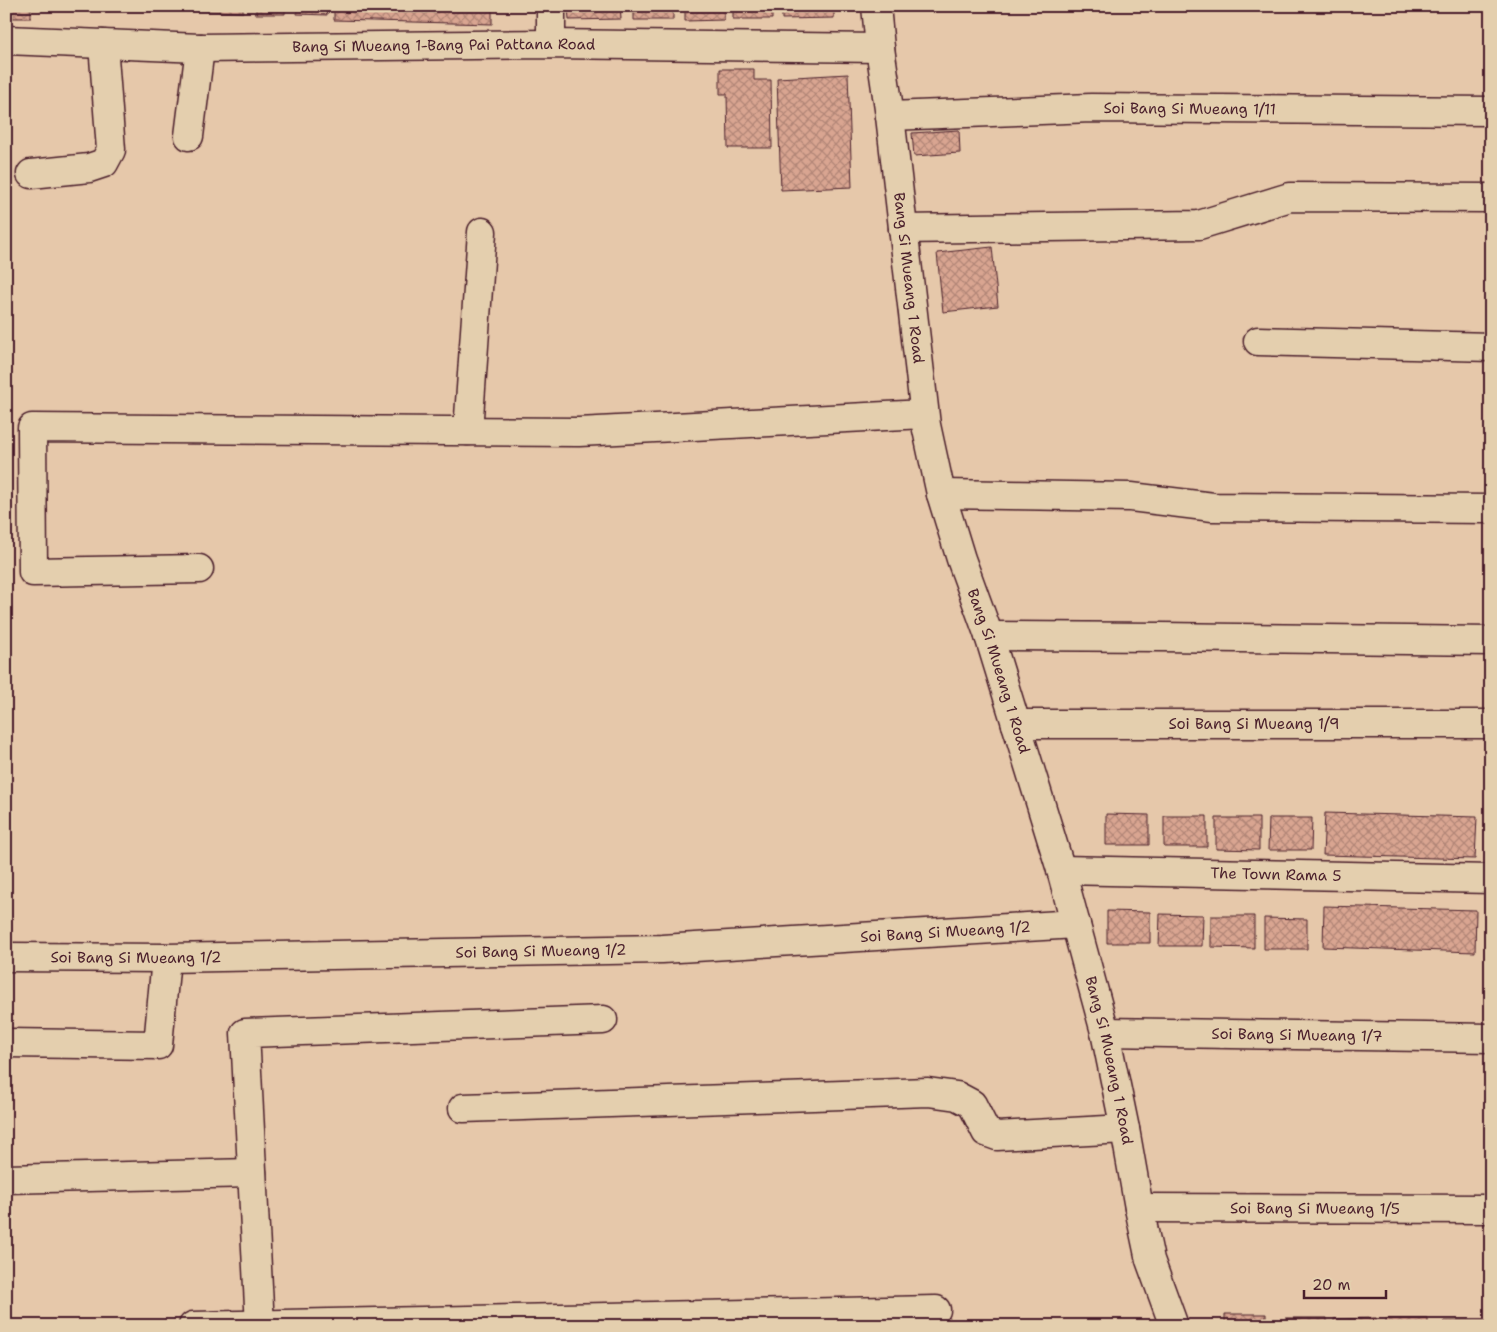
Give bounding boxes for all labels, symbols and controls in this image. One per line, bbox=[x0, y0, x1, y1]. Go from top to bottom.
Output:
street label: Bang Si Mueang 1-Bang Pai Pattana Road bbox=[292, 34, 596, 57]
street label: Soi Bang Si Mueang 1/11 bbox=[1103, 98, 1276, 119]
street label: Bang Si Mueang 1 Road bbox=[889, 191, 929, 365]
street label: Bang Si Mueang 1 Road bbox=[963, 586, 1035, 756]
street label: Soi Bang Si Mueang 1/9 bbox=[1168, 714, 1340, 734]
street label: The Town Rama 5 bbox=[1210, 863, 1342, 886]
street label: Soi Bang Si Mueang 1/2 bbox=[859, 917, 1031, 947]
street label: Soi Bang Si Mueang 1/2 bbox=[455, 940, 627, 963]
street label: Soi Bang Si Mueang 1/2 bbox=[50, 947, 222, 968]
street label: Bang Si Mueang 1 Road bbox=[1080, 974, 1138, 1147]
street label: Soi Bang Si Mueang 1/7 bbox=[1211, 1024, 1383, 1046]
street label: Soi Bang Si Mueang 1/5 bbox=[1230, 1198, 1400, 1219]
scale bar bbox=[1304, 1267, 1387, 1299]
text: 20 m bbox=[1312, 1275, 1351, 1295]

